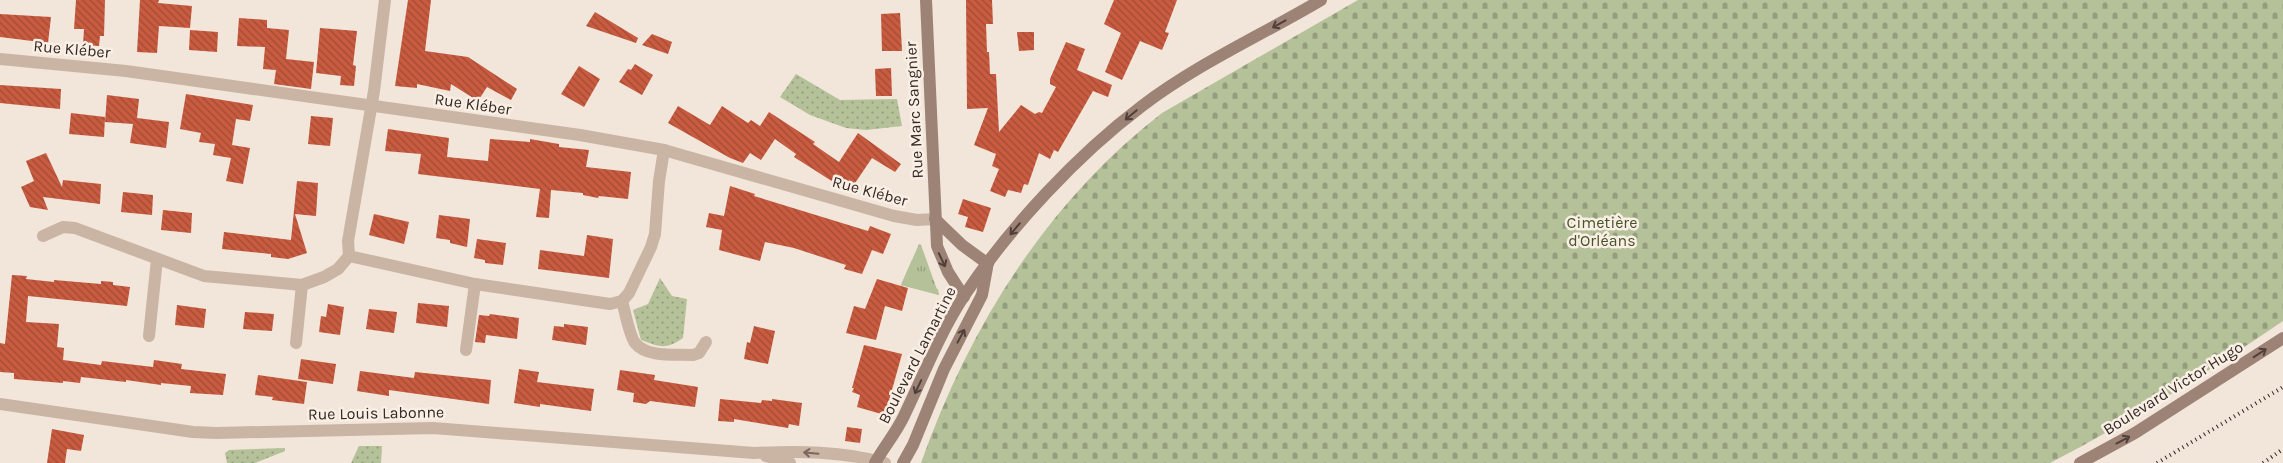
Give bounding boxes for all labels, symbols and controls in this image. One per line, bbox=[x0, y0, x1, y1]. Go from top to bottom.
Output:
one-way arrow bbox=[1273, 20, 1287, 30]
street label: Rue Kléber bbox=[33, 36, 112, 62]
street label: Rue Marc Sangnier bbox=[901, 41, 927, 179]
street label: Rue Kléber bbox=[433, 89, 513, 119]
one-way arrow bbox=[1125, 110, 1138, 121]
street label: Rue Kléber bbox=[830, 172, 910, 210]
park label: Cimetière d'Orléans bbox=[1567, 213, 1637, 250]
one-way arrow bbox=[1010, 222, 1021, 235]
one-way arrow bbox=[938, 252, 948, 267]
street label: Boulevard Lamartine bbox=[874, 283, 960, 427]
one-way arrow bbox=[956, 329, 966, 344]
street label: Boulevard Victor Hugo bbox=[2099, 337, 2247, 439]
one-way arrow bbox=[2252, 348, 2266, 358]
one-way arrow bbox=[912, 379, 922, 394]
street label: Rue Louis Labonne bbox=[308, 402, 444, 424]
one-way arrow bbox=[2115, 435, 2130, 445]
one-way arrow bbox=[803, 448, 819, 457]

